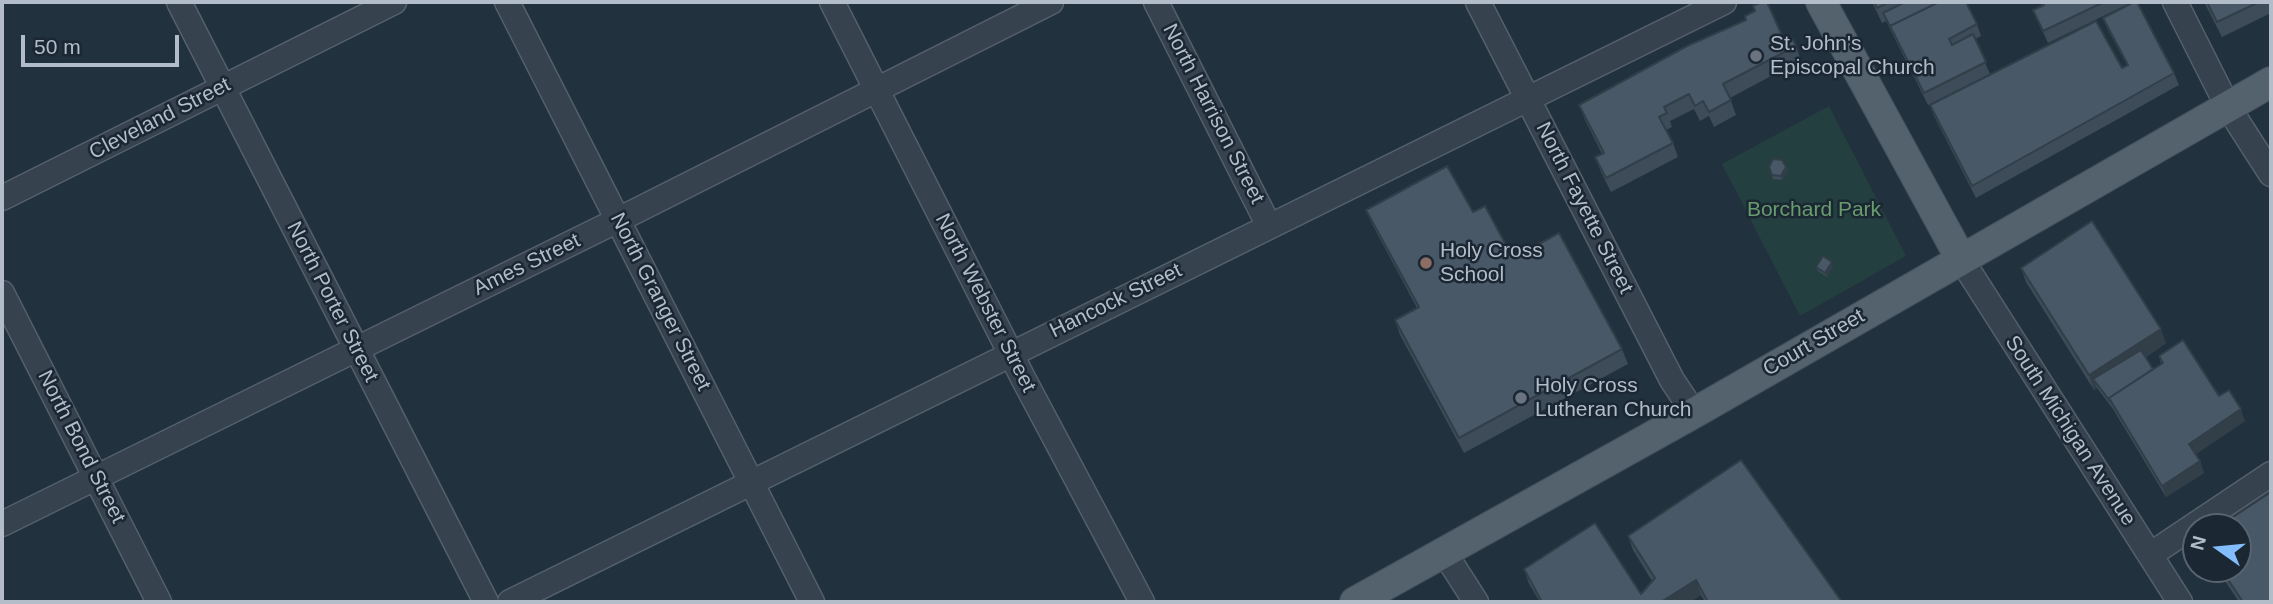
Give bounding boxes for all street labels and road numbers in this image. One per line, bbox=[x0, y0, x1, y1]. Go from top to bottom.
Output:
street label: North Harrison Street bbox=[1157, 20, 1269, 208]
street label: Cleveland Street bbox=[85, 73, 235, 165]
street label: North Fayette Street bbox=[1530, 118, 1638, 298]
street label: North Granger Street bbox=[604, 209, 716, 395]
street label: North Webster Street bbox=[929, 210, 1041, 396]
street label: North Porter Street bbox=[281, 218, 383, 386]
street label: Ames Street bbox=[470, 228, 584, 302]
street label: Hancock Street bbox=[1046, 258, 1186, 344]
street label: Court Street bbox=[1759, 304, 1869, 382]
street label: South Michigan Avenue bbox=[1999, 331, 2141, 531]
street label: North Bond Street bbox=[32, 366, 130, 528]

